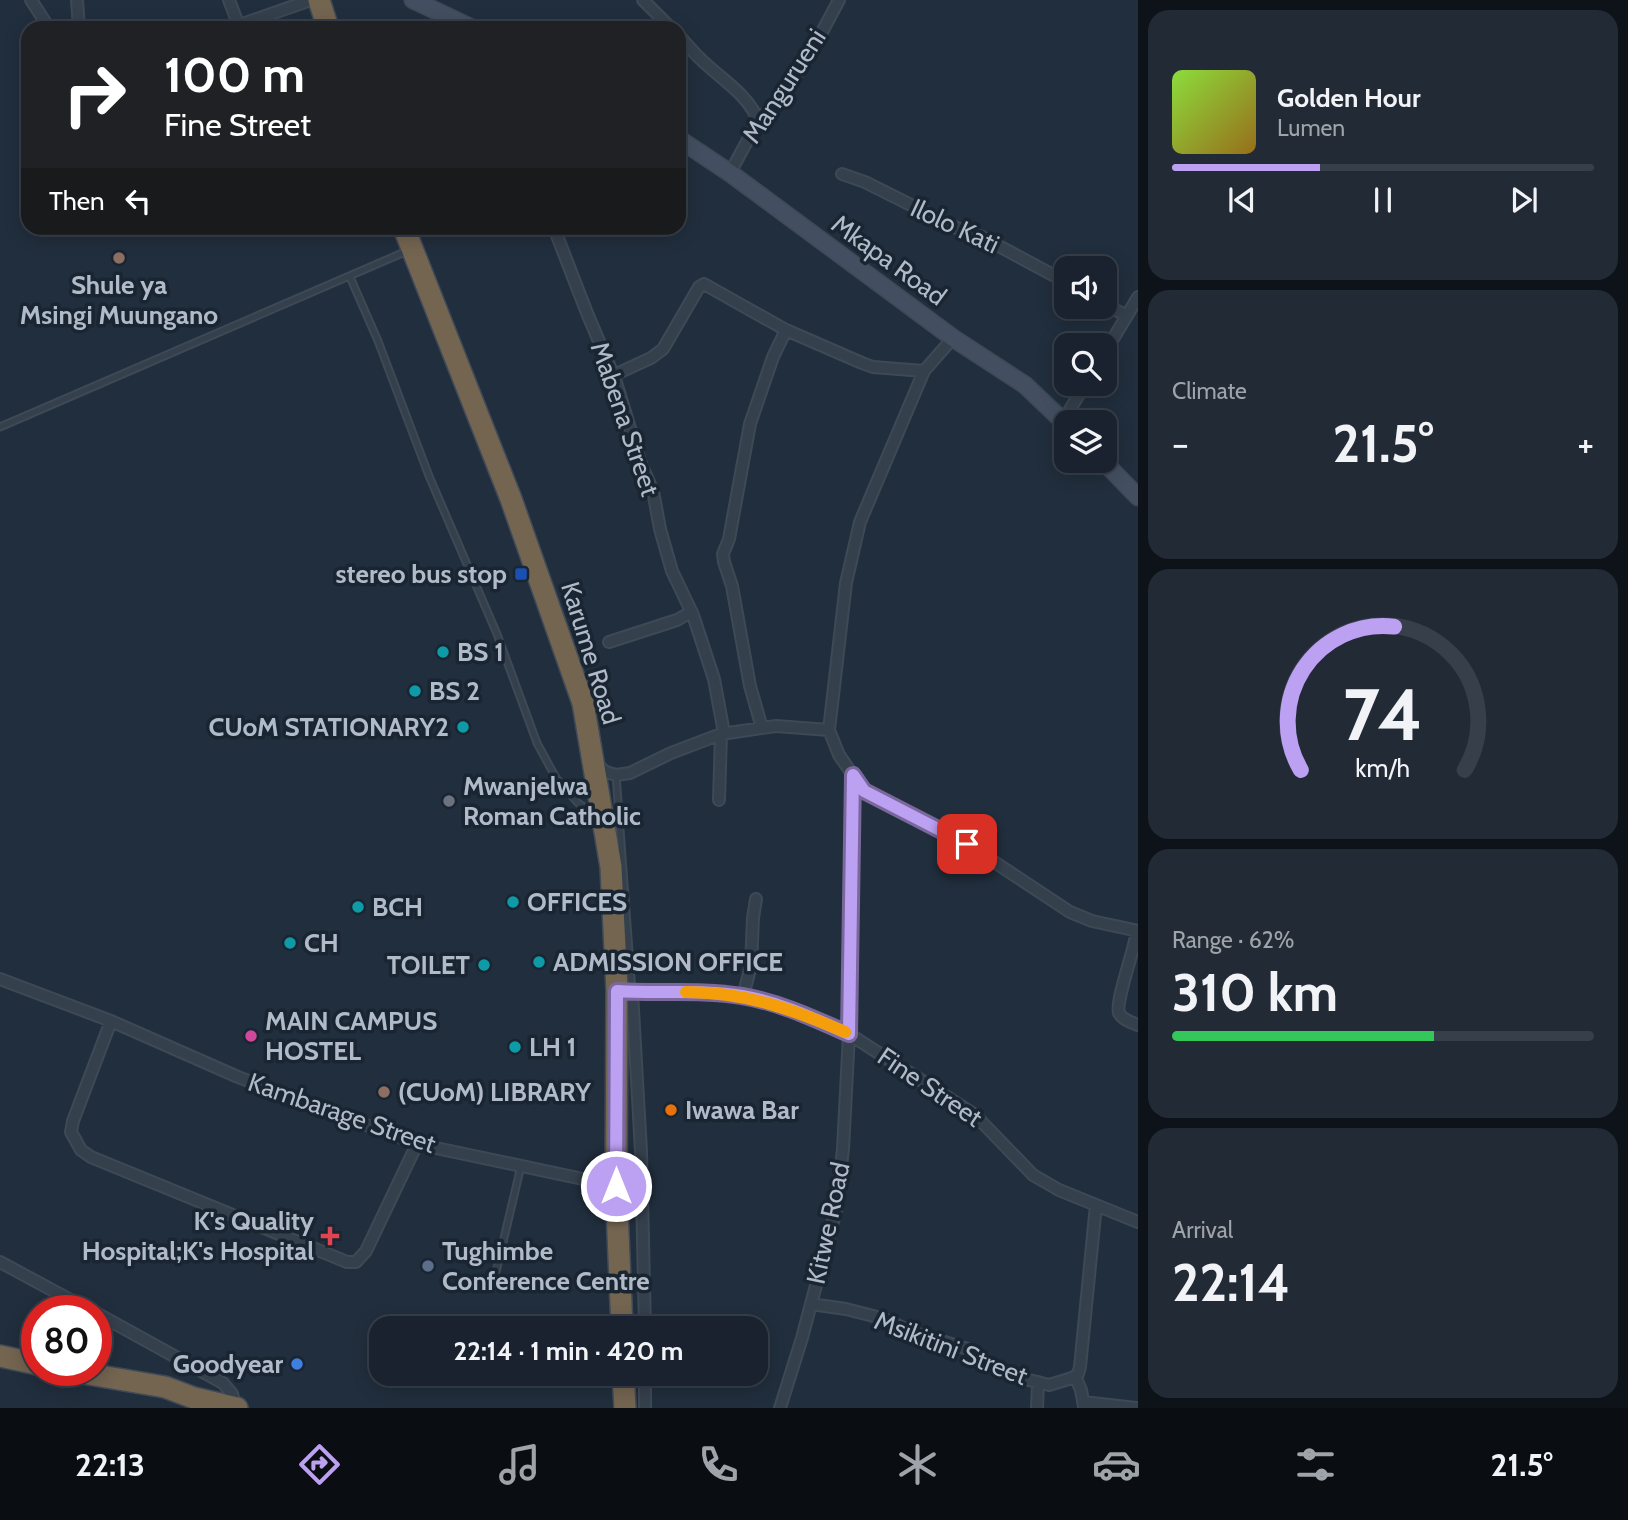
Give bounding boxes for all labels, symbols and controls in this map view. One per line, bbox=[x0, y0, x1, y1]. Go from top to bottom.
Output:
street label: Mangurueni bbox=[735, 23, 833, 149]
text: 100 m bbox=[164, 45, 305, 104]
icon: right bbox=[49, 49, 140, 140]
text: Golden Hour bbox=[1277, 82, 1420, 114]
text: Fine Street bbox=[164, 105, 311, 144]
text: Lumen bbox=[1277, 114, 1345, 142]
icon: previous bbox=[1223, 181, 1261, 219]
icon: pause bbox=[1364, 181, 1402, 219]
icon: next bbox=[1505, 181, 1543, 219]
icon: left bbox=[119, 182, 157, 220]
text: Then bbox=[49, 185, 105, 217]
street label: Ilolo Kati bbox=[906, 192, 1004, 260]
street label: Mkapa Road bbox=[825, 208, 953, 312]
marker: Shule ya Msingi Muungano bbox=[111, 250, 127, 266]
map controls bbox=[1054, 256, 1117, 473]
button: sound bbox=[1054, 256, 1117, 319]
place label: Shule ya Msingi Muungano bbox=[20, 269, 218, 331]
button: search bbox=[1054, 333, 1117, 396]
street label: Mabena Street bbox=[584, 338, 666, 500]
text: Climate bbox=[1172, 377, 1247, 405]
button: layers bbox=[1054, 410, 1117, 473]
text: 21.5° bbox=[1332, 412, 1434, 475]
text: − bbox=[1172, 420, 1189, 467]
text: + bbox=[1577, 420, 1594, 467]
place label: stereo bus stop bbox=[336, 558, 507, 590]
marker: stereo bus stop bbox=[513, 566, 529, 582]
street label: Karume Road bbox=[554, 578, 628, 728]
place label: BS 1 bbox=[457, 636, 504, 668]
marker: BS 1 bbox=[435, 644, 451, 660]
text: 74 bbox=[1343, 670, 1423, 758]
place label: BS 2 bbox=[429, 675, 480, 707]
marker: BS 2 bbox=[407, 683, 423, 699]
place label: CUoM STATIONARY2 bbox=[208, 711, 449, 743]
marker: CUoM STATIONARY2 bbox=[455, 719, 471, 735]
text: km/h bbox=[1356, 753, 1410, 783]
place label: Mwanjelwa Roman Catholic bbox=[463, 770, 641, 832]
marker: Mwanjelwa Roman Catholic bbox=[441, 793, 457, 809]
pin bbox=[937, 814, 997, 874]
icon: arrive bbox=[948, 825, 986, 863]
place label: OFFICES bbox=[527, 886, 627, 918]
place label: BCH bbox=[372, 891, 423, 923]
marker: OFFICES bbox=[505, 894, 521, 910]
marker: BCH bbox=[350, 899, 366, 915]
text: Range · 62% bbox=[1172, 926, 1295, 954]
place label: CH bbox=[304, 927, 339, 959]
marker: CH bbox=[282, 935, 298, 951]
place label: ADMISSION OFFICE bbox=[553, 946, 783, 978]
place label: TOILET bbox=[387, 949, 471, 981]
marker: ADMISSION OFFICE bbox=[531, 954, 547, 970]
marker: TOILET bbox=[476, 957, 492, 973]
text: 310 km bbox=[1172, 961, 1338, 1024]
place label: MAIN CAMPUS HOSTEL bbox=[265, 1005, 437, 1067]
marker: MAIN CAMPUS HOSTEL bbox=[243, 1028, 259, 1044]
place label: LH 1 bbox=[529, 1031, 576, 1063]
marker: LH 1 bbox=[507, 1039, 523, 1055]
street label: Fine Street bbox=[872, 1040, 989, 1134]
street label: Kambarage Street bbox=[244, 1066, 440, 1160]
place label: (CUoM) LIBRARY bbox=[398, 1076, 591, 1108]
marker: (CUoM) LIBRARY bbox=[376, 1084, 392, 1100]
place label: Iwawa Bar bbox=[685, 1094, 799, 1126]
marker: Iwawa Bar bbox=[663, 1102, 679, 1118]
position arrow bbox=[579, 1149, 653, 1223]
street label: Kitwe Road bbox=[799, 1159, 857, 1287]
place label: K's Quality Hospital;K's Hospital bbox=[82, 1205, 314, 1267]
text: Arrival bbox=[1172, 1216, 1233, 1244]
marker: K's Quality Hospital;K's Hospital bbox=[320, 1226, 340, 1246]
place label: Tughimbe Conference Centre bbox=[442, 1235, 650, 1297]
text: 22:14 bbox=[1172, 1251, 1290, 1314]
marker: Tughimbe Conference Centre bbox=[420, 1258, 436, 1274]
speed limit sign: 80 bbox=[21, 1295, 112, 1386]
street label: Msikitini Street bbox=[870, 1304, 1032, 1392]
text: 22:14 · 1 min · 420 m bbox=[454, 1335, 683, 1367]
place label: Goodyear bbox=[173, 1348, 283, 1380]
marker: Goodyear bbox=[289, 1356, 305, 1372]
icon: directions bbox=[295, 1440, 344, 1489]
icon: music bbox=[495, 1440, 544, 1489]
icon: phone bbox=[694, 1440, 743, 1489]
icon: climate bbox=[893, 1440, 942, 1489]
icon: car bbox=[1092, 1440, 1141, 1489]
icon: filters bbox=[1291, 1440, 1340, 1489]
text: 22:13 bbox=[75, 1445, 145, 1484]
text: 21.5° bbox=[1491, 1445, 1553, 1484]

